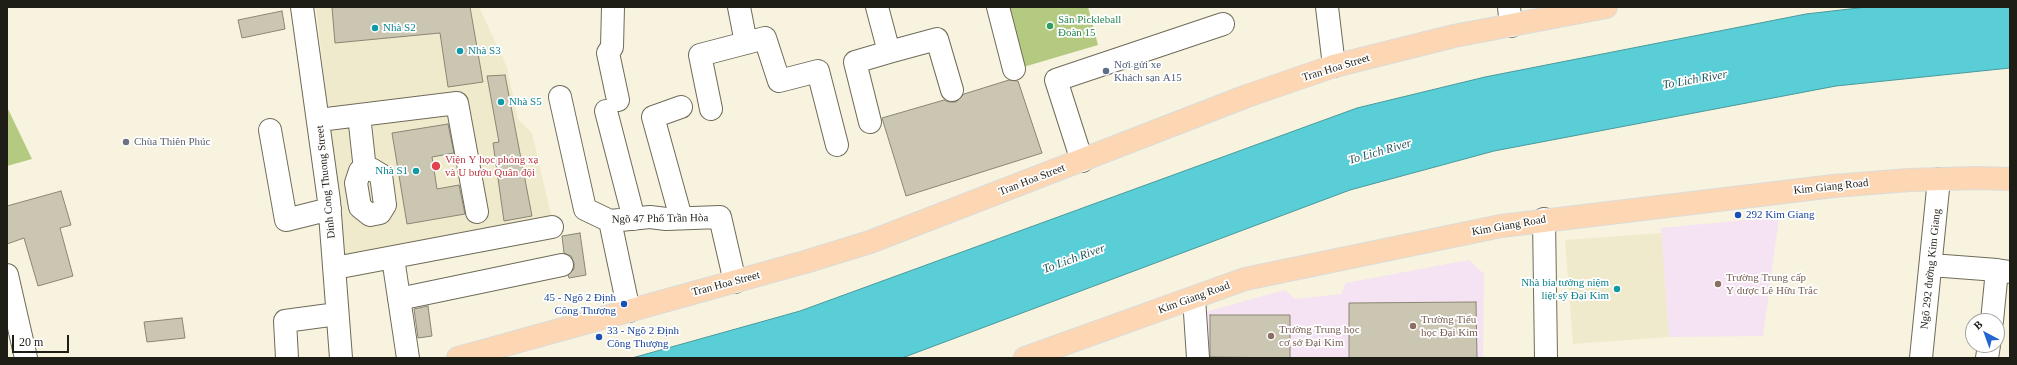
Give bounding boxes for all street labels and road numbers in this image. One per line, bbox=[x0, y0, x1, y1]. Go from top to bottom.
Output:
street label: Tran Hoa Street bbox=[1301, 51, 1371, 85]
street label: Dinh Cong Thuong Street bbox=[313, 125, 339, 239]
street label: Tran Hoa Street bbox=[997, 161, 1067, 199]
street label: Kim Giang Road bbox=[1793, 177, 1869, 197]
street label: Ngõ 292 đường Kim Giang bbox=[1918, 208, 1944, 330]
street label: Ngõ 47 Phố Trần Hòa bbox=[612, 212, 708, 226]
street label: Kim Giang Road bbox=[1471, 213, 1547, 239]
street label: Tran Hoa Street bbox=[691, 269, 761, 299]
street label: Kim Giang Road bbox=[1156, 279, 1232, 317]

